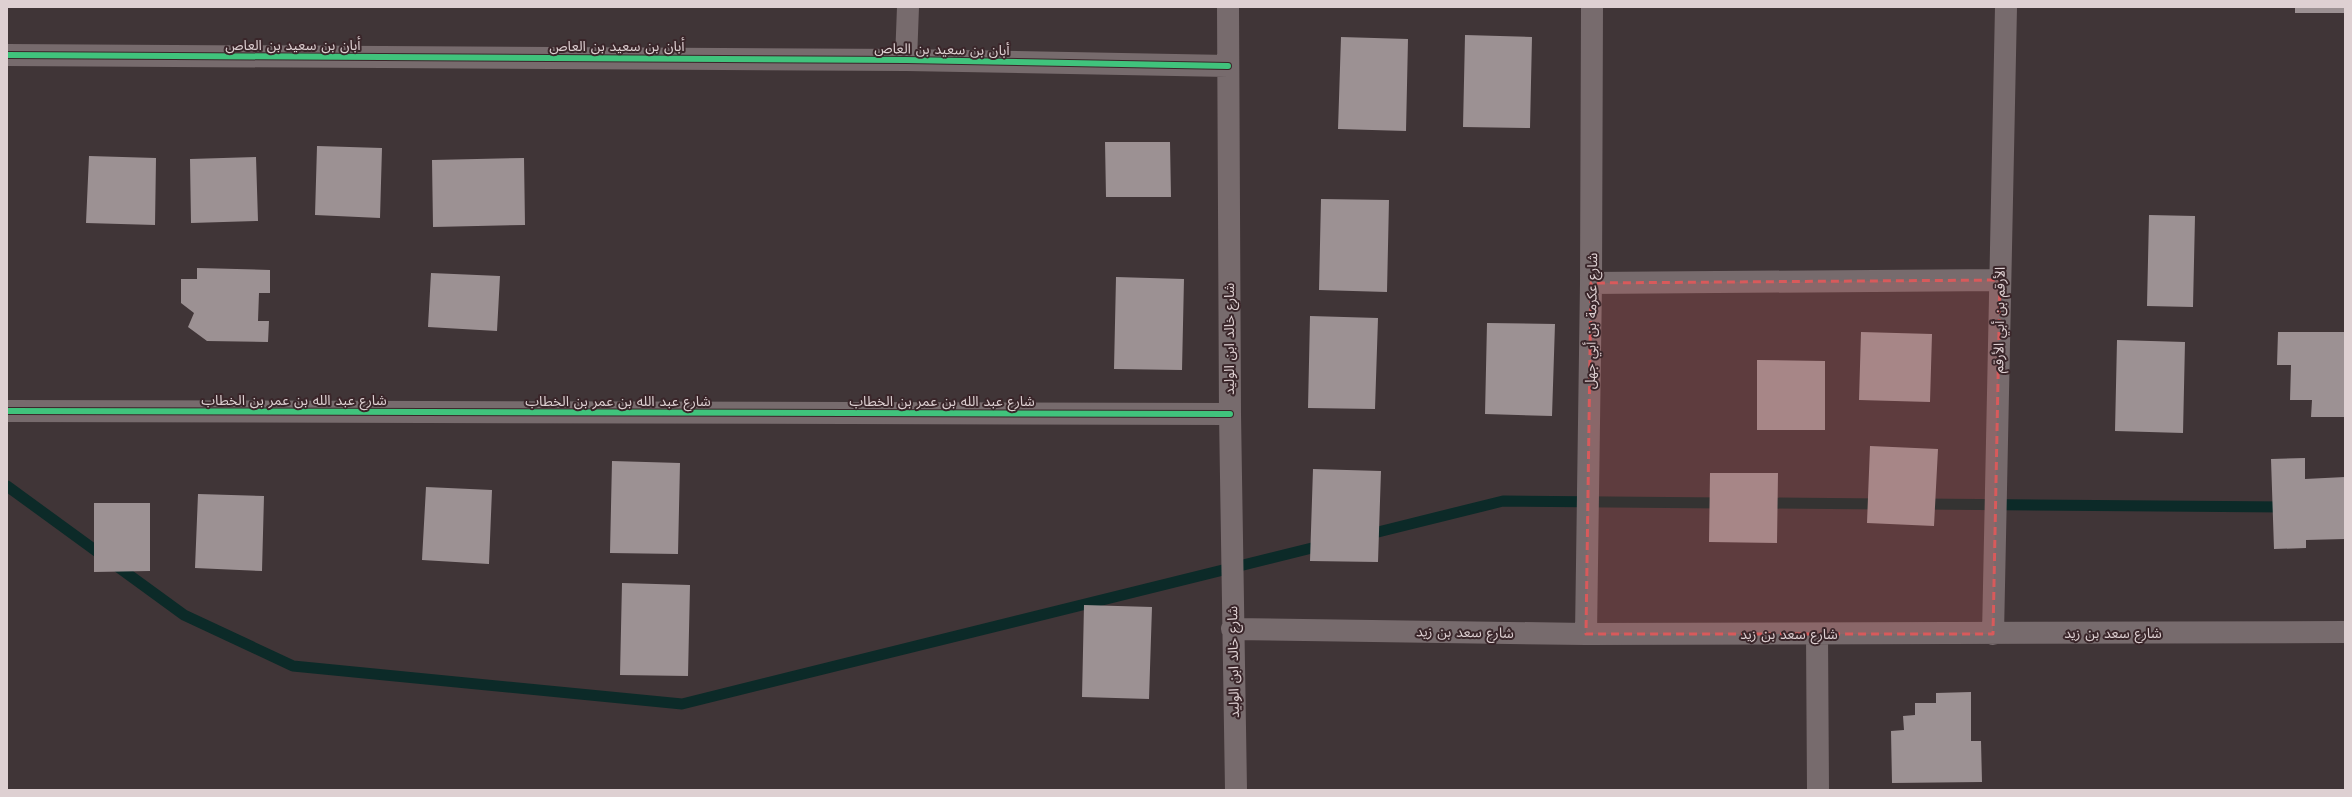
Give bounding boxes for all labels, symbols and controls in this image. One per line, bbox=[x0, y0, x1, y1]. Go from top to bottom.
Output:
street label: أبان بن سعيد بن العاص bbox=[225, 36, 361, 54]
street label: أبان بن سعيد بن العاص bbox=[549, 37, 685, 55]
street label: أبان بن سعيد بن العاص bbox=[874, 39, 1010, 59]
street label: شارع عكرمة بن أبي جهل bbox=[1581, 253, 1603, 389]
street label: الأرقم بن أبي الأرقم bbox=[1989, 267, 2011, 373]
street label: شارع خالد ابن الوليد bbox=[1221, 283, 1240, 395]
street label: شارع عبد الله بن عمر بن الخطاب bbox=[201, 392, 387, 411]
street label: شارع عبد الله بن عمر بن الخطاب bbox=[525, 393, 711, 412]
street label: شارع عبد الله بن عمر بن الخطاب bbox=[849, 393, 1035, 412]
street label: شارع خالد ابن الوليد bbox=[1224, 606, 1245, 718]
street label: شارع سعد بن زيد bbox=[1416, 623, 1514, 644]
street label: شارع سعد بن زيد bbox=[2064, 625, 2162, 644]
street label: شارع سعد بن زيد bbox=[1740, 626, 1838, 645]

